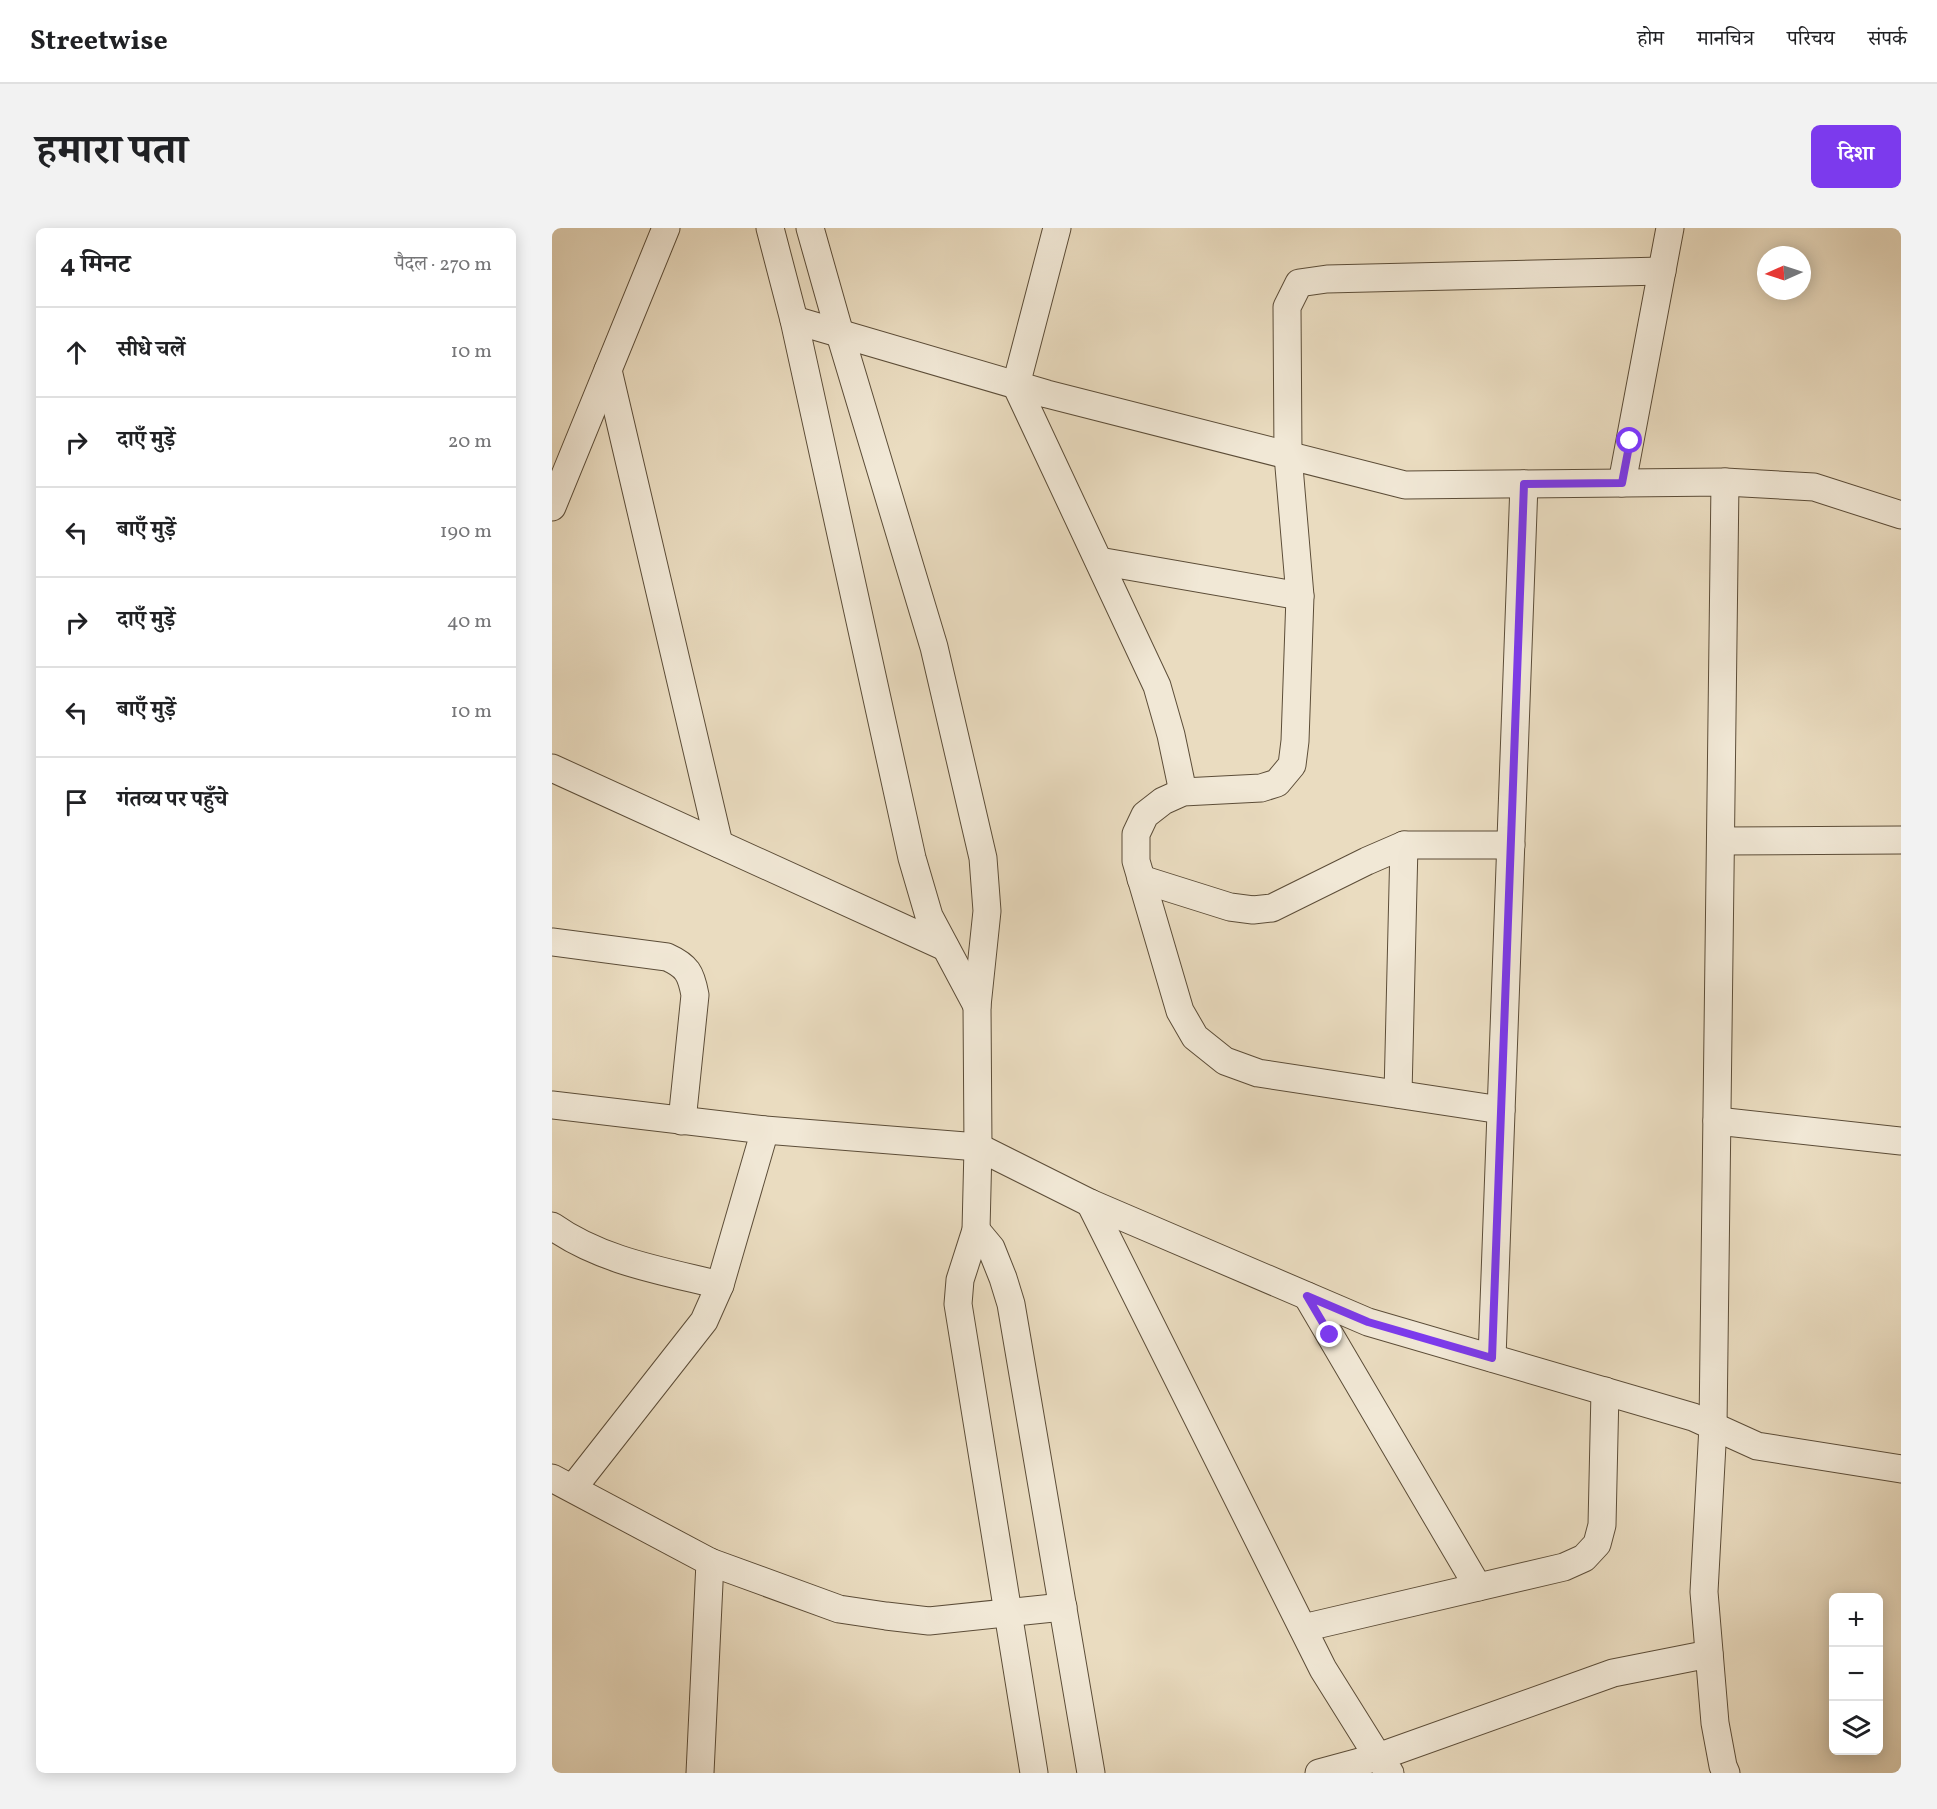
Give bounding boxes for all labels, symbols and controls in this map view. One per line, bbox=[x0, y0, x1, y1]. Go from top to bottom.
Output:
text: Streetwise bbox=[30, 22, 168, 61]
text: होम bbox=[1637, 25, 1664, 54]
text: मानचित्र bbox=[1697, 25, 1754, 54]
text: परिचय bbox=[1787, 25, 1835, 54]
text: संपर्क bbox=[1868, 25, 1907, 54]
text: हमारा पता bbox=[36, 123, 187, 182]
button: दिशा bbox=[1811, 125, 1901, 188]
north arrow bbox=[1757, 246, 1811, 300]
text: 4 मिनट bbox=[60, 247, 130, 283]
text: पैदल · 270 m bbox=[395, 251, 492, 279]
text: सीधे चलें bbox=[117, 335, 185, 366]
icon: ahead bbox=[60, 336, 93, 369]
text: 10 m bbox=[451, 338, 492, 366]
text: दाएँ मुड़ें bbox=[117, 425, 175, 456]
icon: right bbox=[60, 426, 93, 459]
route start bbox=[1616, 427, 1642, 453]
text: 20 m bbox=[448, 428, 492, 456]
text: बाएँ मुड़ें bbox=[117, 515, 176, 546]
icon: left bbox=[60, 516, 93, 549]
text: 190 m bbox=[440, 518, 492, 546]
text: दाएँ मुड़ें bbox=[117, 605, 175, 636]
icon: right bbox=[60, 606, 93, 639]
text: 40 m bbox=[447, 608, 492, 636]
text: बाएँ मुड़ें bbox=[117, 695, 176, 726]
icon: left bbox=[60, 696, 93, 729]
text: 10 m bbox=[451, 698, 492, 726]
text: गंतव्य पर पहुँचे bbox=[117, 785, 228, 816]
icon: arrive bbox=[60, 786, 93, 819]
route end bbox=[1316, 1321, 1342, 1347]
map controls bbox=[1829, 1593, 1883, 1755]
button: + bbox=[1829, 1593, 1883, 1647]
button: − bbox=[1829, 1647, 1883, 1701]
button: layers bbox=[1829, 1701, 1883, 1755]

